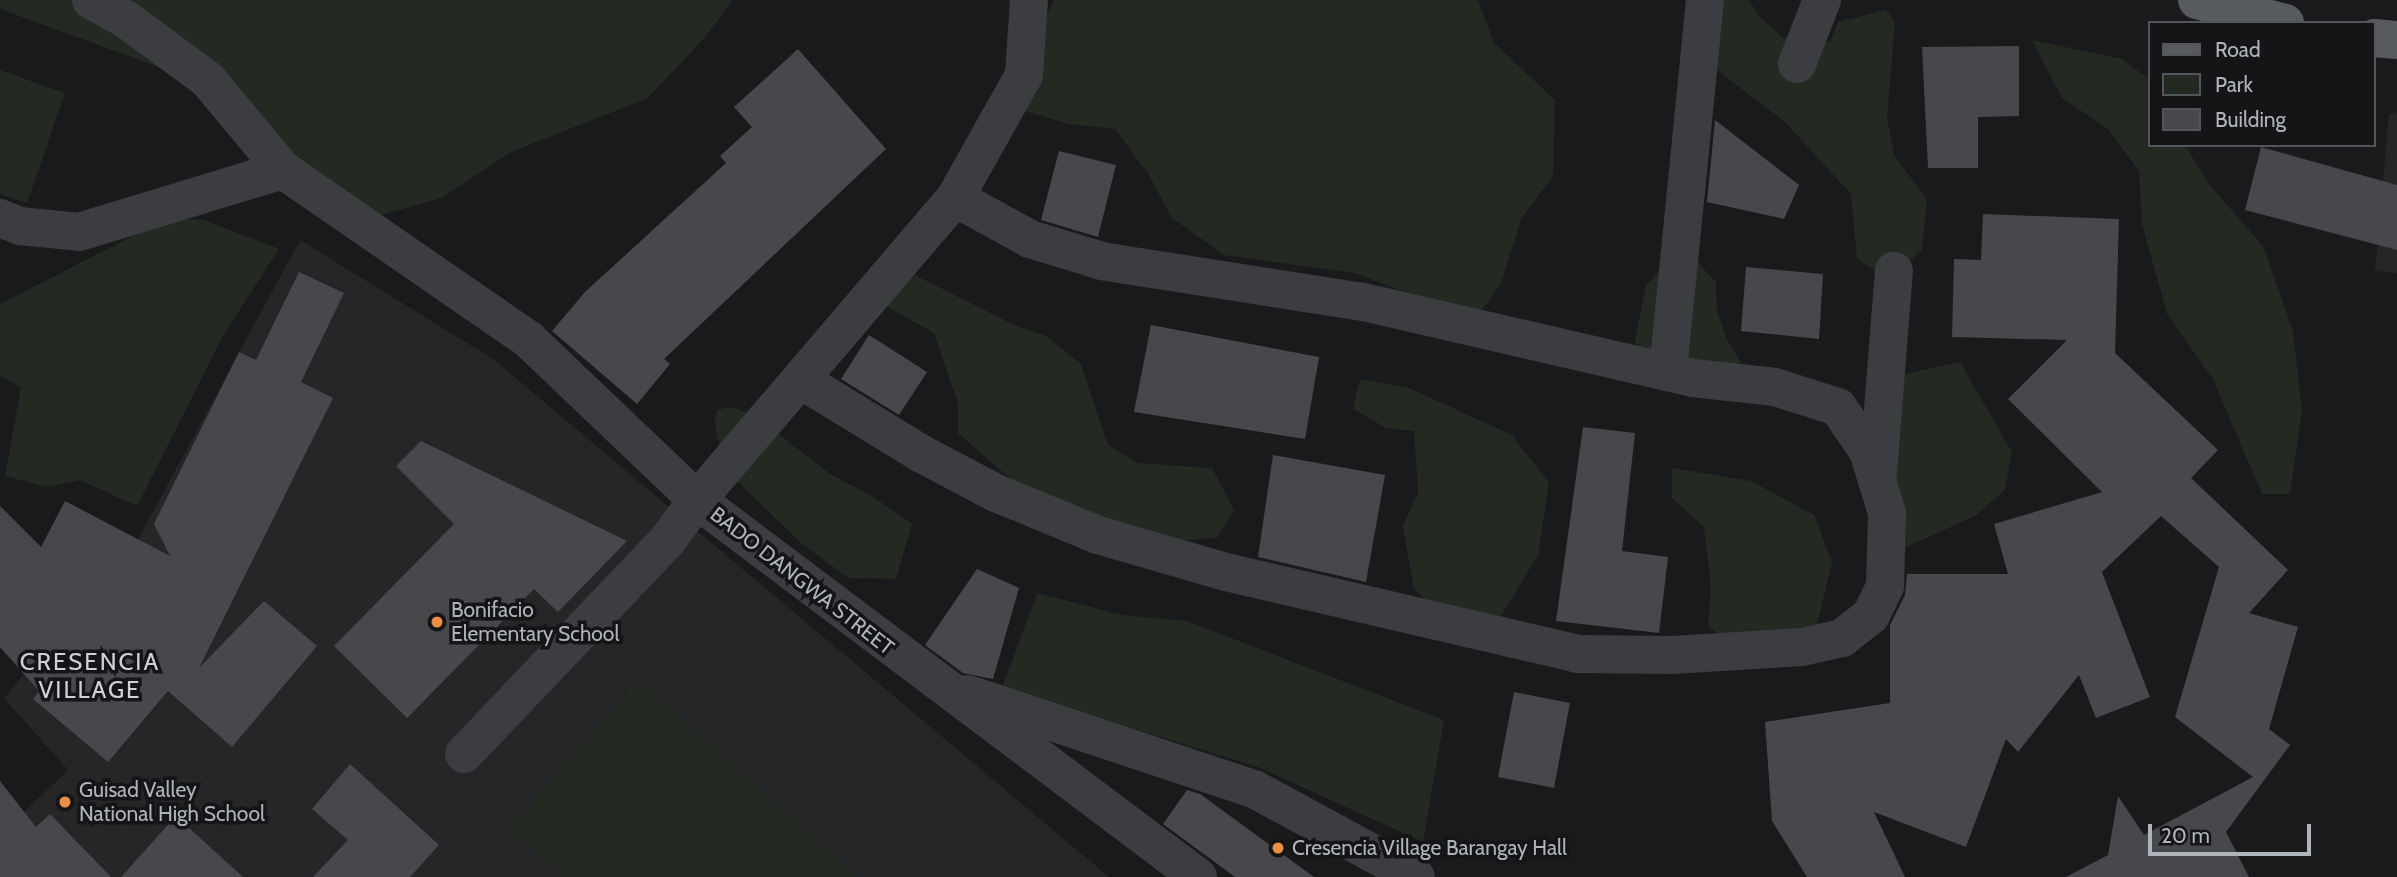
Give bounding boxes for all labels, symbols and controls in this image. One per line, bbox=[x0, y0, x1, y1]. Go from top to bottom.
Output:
legend bbox=[2148, 21, 2376, 147]
text: Road bbox=[2215, 37, 2261, 62]
text: Park bbox=[2215, 72, 2253, 97]
text: Building bbox=[2215, 107, 2286, 132]
street label: BADO DANGWA STREET bbox=[705, 502, 899, 660]
place label: Bonifacio Elementary School bbox=[451, 597, 619, 647]
marker: Bonifacio Elementary School bbox=[429, 614, 445, 630]
district label: CRESENCIA VILLAGE bbox=[21, 648, 159, 704]
place label: Guisad Valley National High School bbox=[79, 777, 265, 827]
marker: Guisad Valley National High School bbox=[57, 794, 73, 810]
scale bar bbox=[2152, 810, 2315, 854]
text: 20 m bbox=[2161, 823, 2210, 848]
place label: Cresencia Village Barangay Hall bbox=[1292, 835, 1567, 861]
marker: Cresencia Village Barangay Hall bbox=[1270, 840, 1286, 856]

